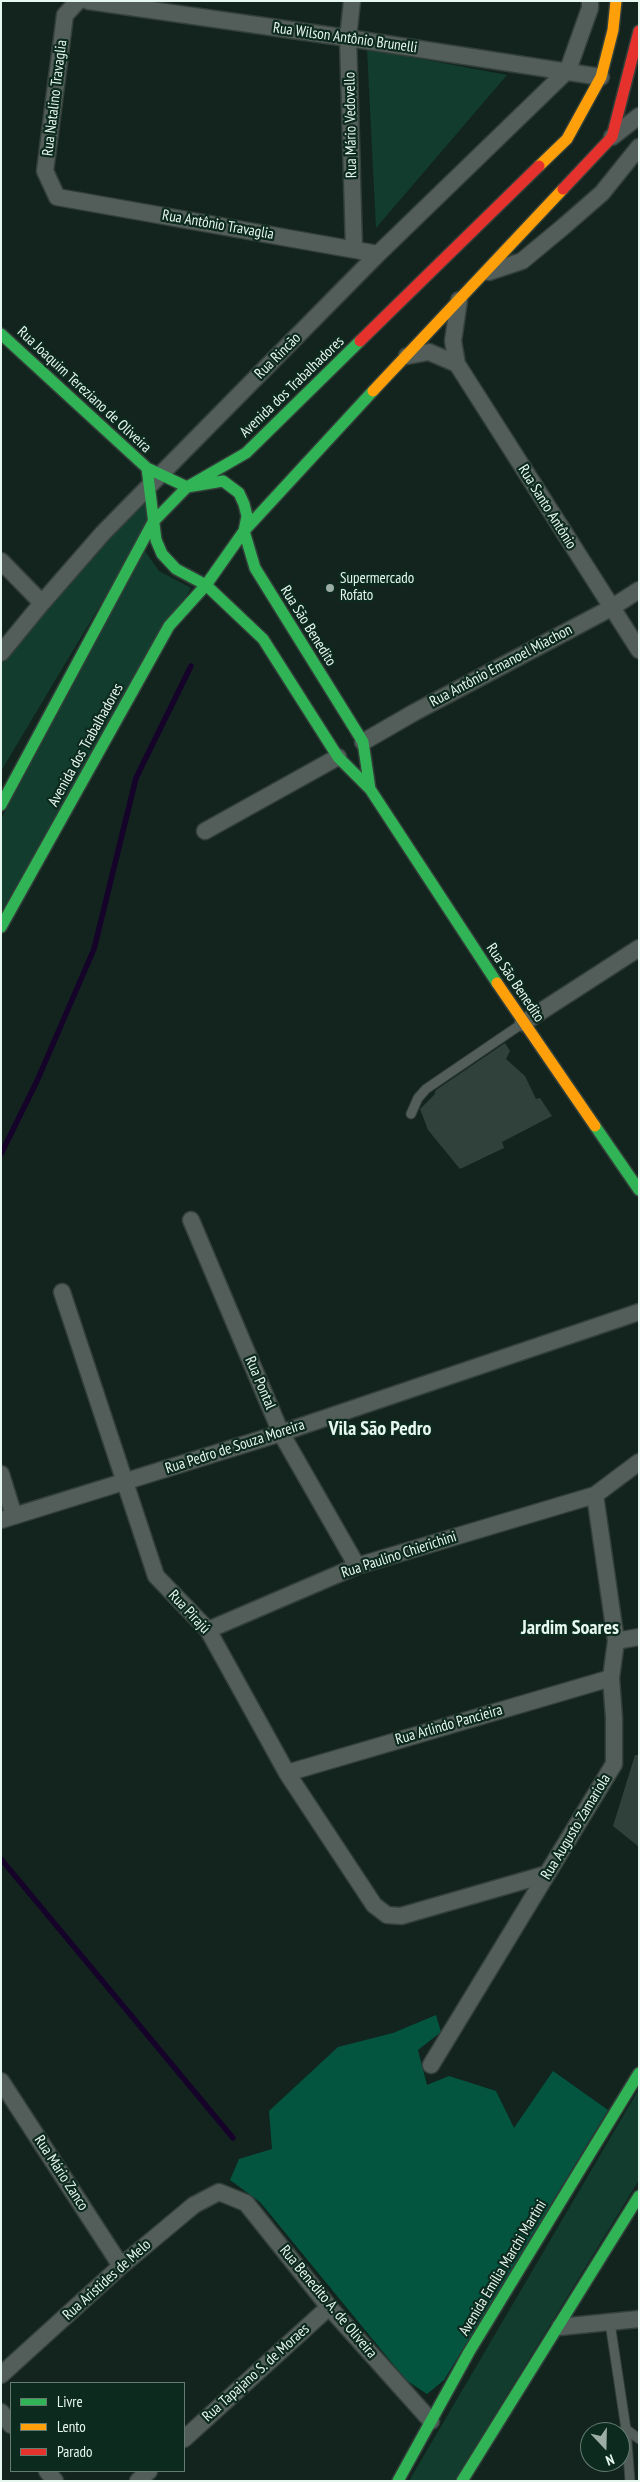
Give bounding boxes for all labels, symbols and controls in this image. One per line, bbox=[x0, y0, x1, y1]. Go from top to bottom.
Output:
street label: Rua Wilson Antônio Brunelli bbox=[272, 19, 418, 57]
street label: Rua Natalino Travaglia bbox=[39, 39, 71, 157]
street label: Rua Mário Vedovello bbox=[341, 72, 361, 178]
street label: Rua Antônio Travaglia bbox=[161, 206, 275, 244]
street label: Rua Joaquim Tereziano de Oliveira bbox=[13, 323, 155, 457]
street label: Rua Rincão bbox=[251, 329, 305, 383]
street label: Avenida dos Trabalhadores bbox=[236, 333, 348, 441]
street label: Rua Santo Antônio bbox=[514, 462, 580, 552]
place label: Supermercado Rofato bbox=[340, 570, 414, 605]
marker: Supermercado Rofato bbox=[324, 582, 336, 594]
street label: Rua São Benedito bbox=[276, 583, 340, 669]
street label: Rua Antônio Emanoel Miachon bbox=[427, 621, 575, 711]
street label: Avenida dos Trabalhadores bbox=[45, 680, 127, 810]
street label: Rua São Benedito bbox=[482, 940, 548, 1026]
street label: Rua Pontal bbox=[241, 1354, 279, 1412]
street label: Rua Pedro de Souza Moreira bbox=[163, 1416, 307, 1478]
district label: Vila São Pedro bbox=[329, 1417, 431, 1441]
street label: Rua Paulino Chierichini bbox=[339, 1528, 459, 1582]
street label: Rua Pirajú bbox=[164, 1587, 214, 1637]
district label: Jardim Soares bbox=[521, 1616, 619, 1640]
street label: Rua Arlindo Pancieira bbox=[393, 1701, 505, 1749]
street label: Rua Augusto Zamariola bbox=[537, 1771, 615, 1883]
street label: Rua Mário Zanco bbox=[30, 2132, 92, 2214]
street label: Avenida Emília Marchi Martini bbox=[455, 2197, 551, 2339]
street label: Rua Aristides de Melo bbox=[59, 2236, 155, 2324]
street label: Rua Benedito A. de Oliveira bbox=[276, 2242, 380, 2362]
street label: Rua Tapajano S. de Moraes bbox=[199, 2320, 313, 2426]
legend bbox=[10, 2382, 185, 2472]
text: Livre bbox=[57, 2392, 83, 2411]
text: Lento bbox=[57, 2417, 86, 2436]
north arrow bbox=[580, 2422, 630, 2472]
text: Parado bbox=[57, 2442, 92, 2461]
text: N bbox=[603, 2450, 617, 2470]

